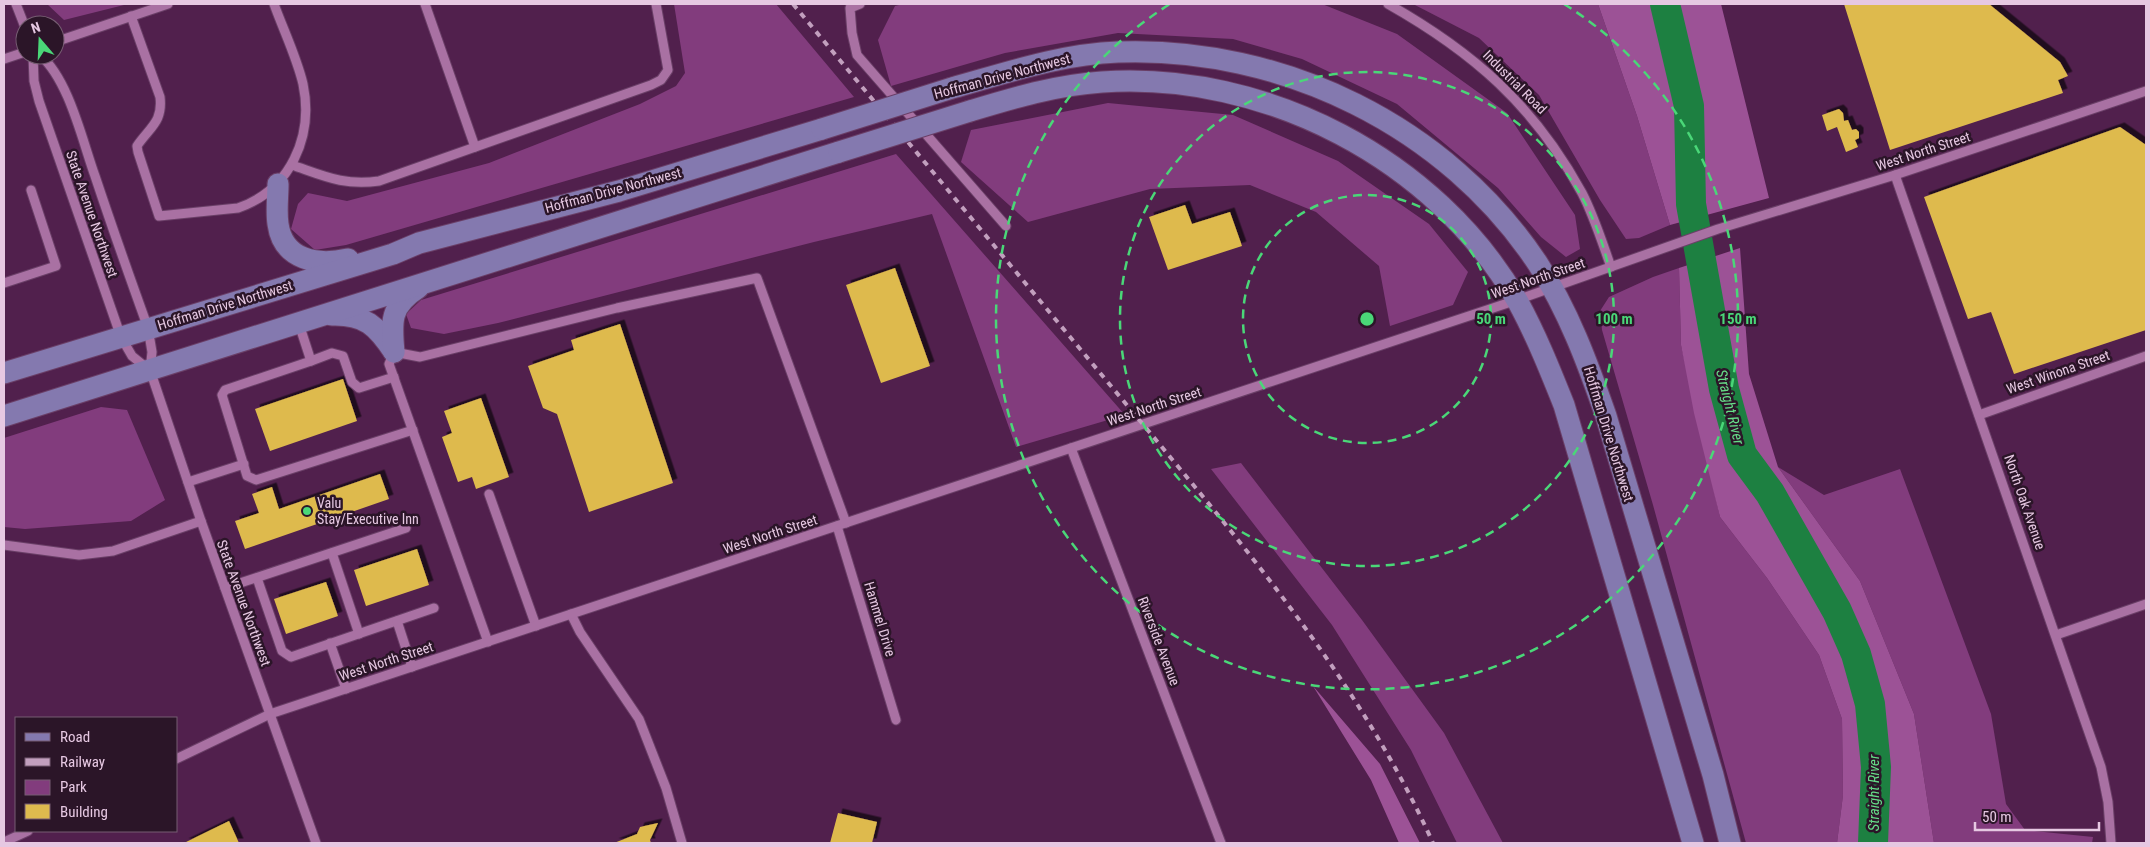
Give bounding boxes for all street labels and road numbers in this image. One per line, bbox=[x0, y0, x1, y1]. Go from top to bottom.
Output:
street label: Industrial Road bbox=[1480, 47, 1550, 117]
street label: Hoffman Drive Northwest bbox=[932, 50, 1072, 102]
street label: West North Street bbox=[1874, 128, 1972, 174]
street label: State Avenue Northwest bbox=[63, 149, 121, 279]
street label: Hoffman Drive Northwest bbox=[543, 164, 683, 216]
street label: West North Street bbox=[1489, 254, 1587, 302]
street label: Hoffman Drive Northwest bbox=[156, 277, 294, 333]
street label: West Winona Street bbox=[2004, 347, 2112, 397]
street label: Hoffman Drive Northwest bbox=[1581, 365, 1637, 503]
street label: West North Street bbox=[1105, 383, 1203, 429]
street label: North Oak Avenue bbox=[2001, 452, 2049, 552]
street label: West North Street bbox=[721, 511, 819, 557]
street label: State Avenue Northwest bbox=[214, 538, 274, 668]
street label: Hammel Drive bbox=[861, 580, 899, 659]
street label: Riverside Avenue bbox=[1135, 594, 1183, 688]
street label: West North Street bbox=[337, 638, 435, 684]

